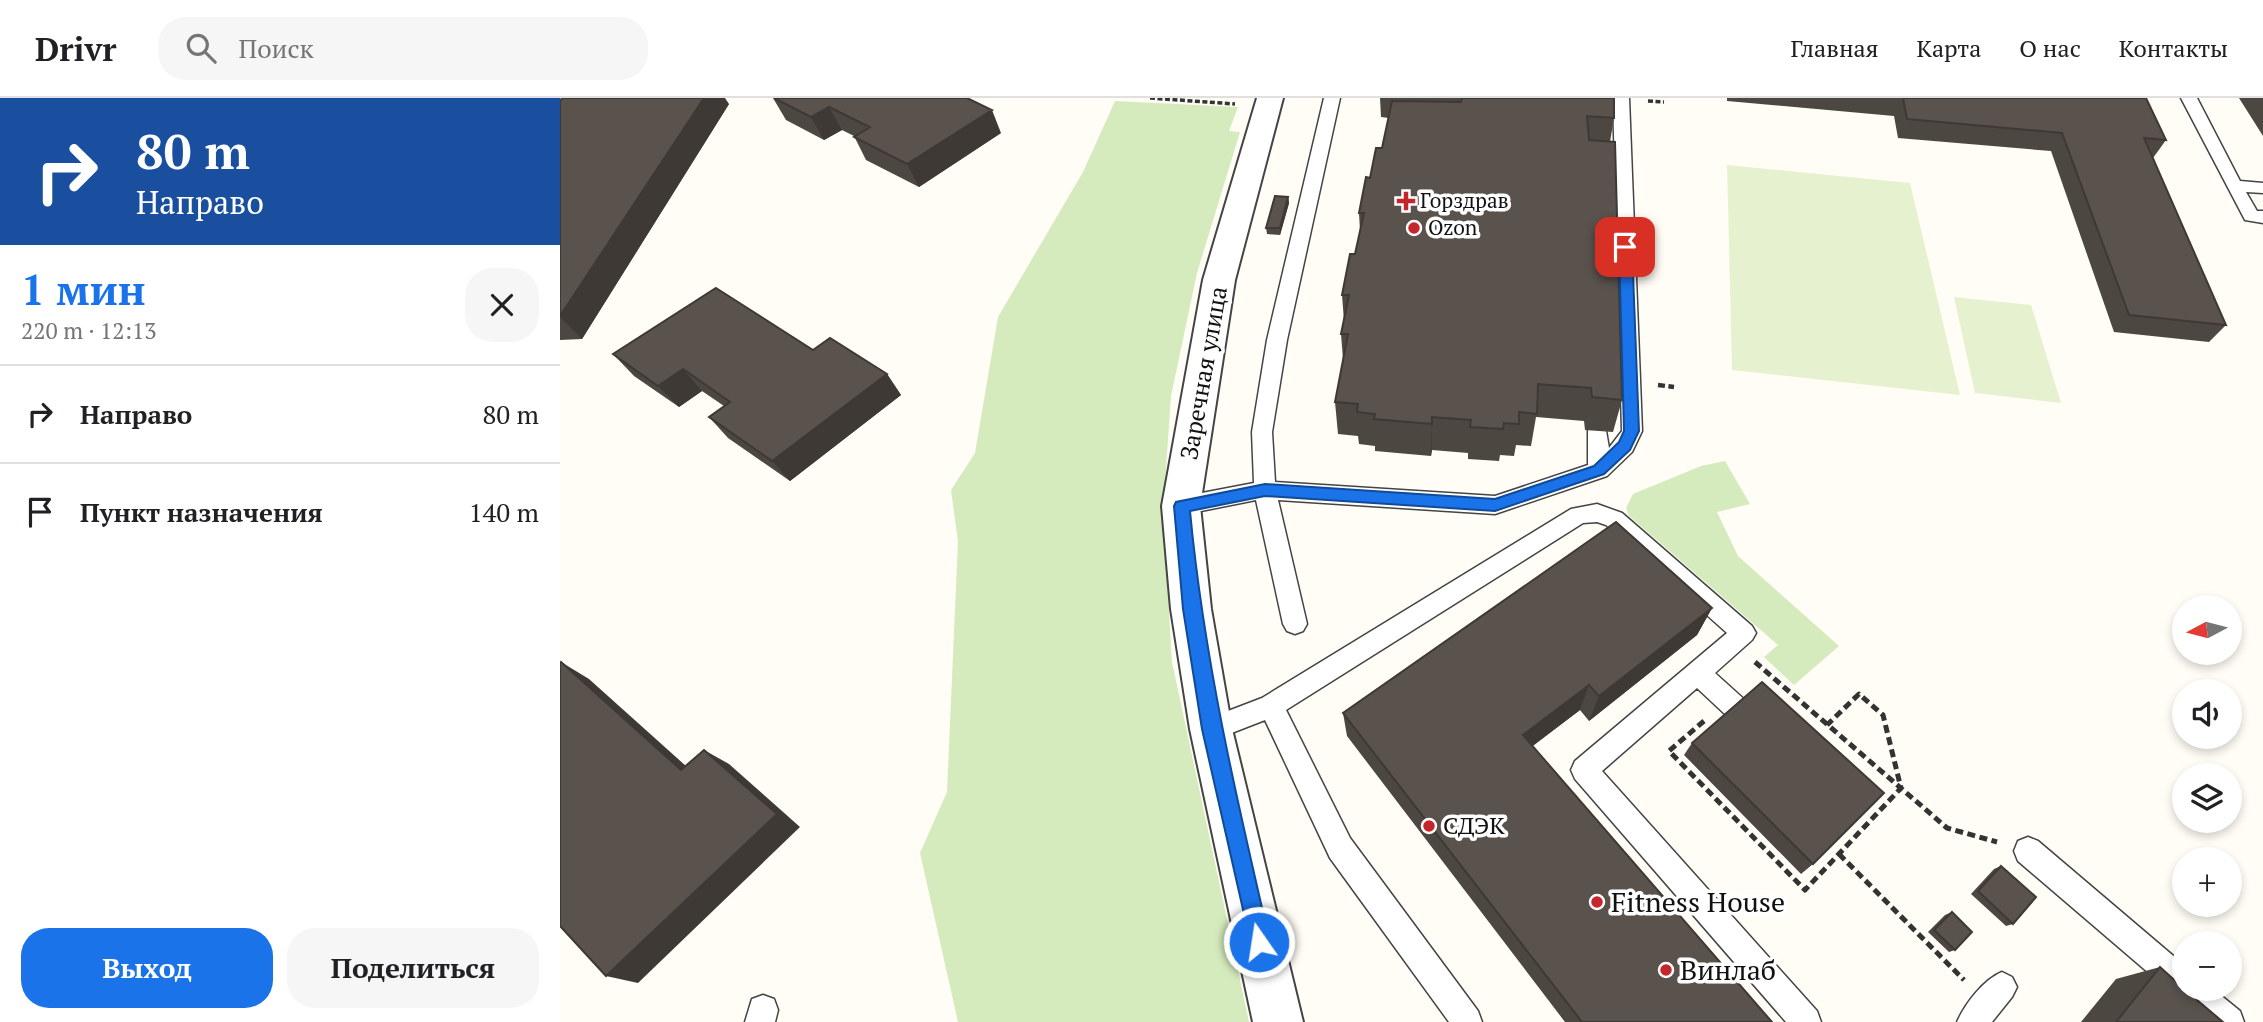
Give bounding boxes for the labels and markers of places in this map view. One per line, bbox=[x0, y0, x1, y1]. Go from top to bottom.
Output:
place label: Горздрав bbox=[1420, 186, 1509, 214]
marker: Горздрав bbox=[1398, 193, 1414, 209]
place label: Ozon bbox=[1428, 213, 1478, 241]
pin bbox=[1595, 217, 1655, 277]
marker: Ozon bbox=[1406, 220, 1422, 236]
place label: СДЭК bbox=[1443, 809, 1505, 841]
marker: СДЭК bbox=[1421, 818, 1437, 834]
place label: Fitness House bbox=[1611, 883, 1785, 920]
marker: Fitness House bbox=[1589, 894, 1605, 910]
place label: Винлаб bbox=[1680, 951, 1776, 988]
marker: Винлаб bbox=[1658, 962, 1674, 978]

